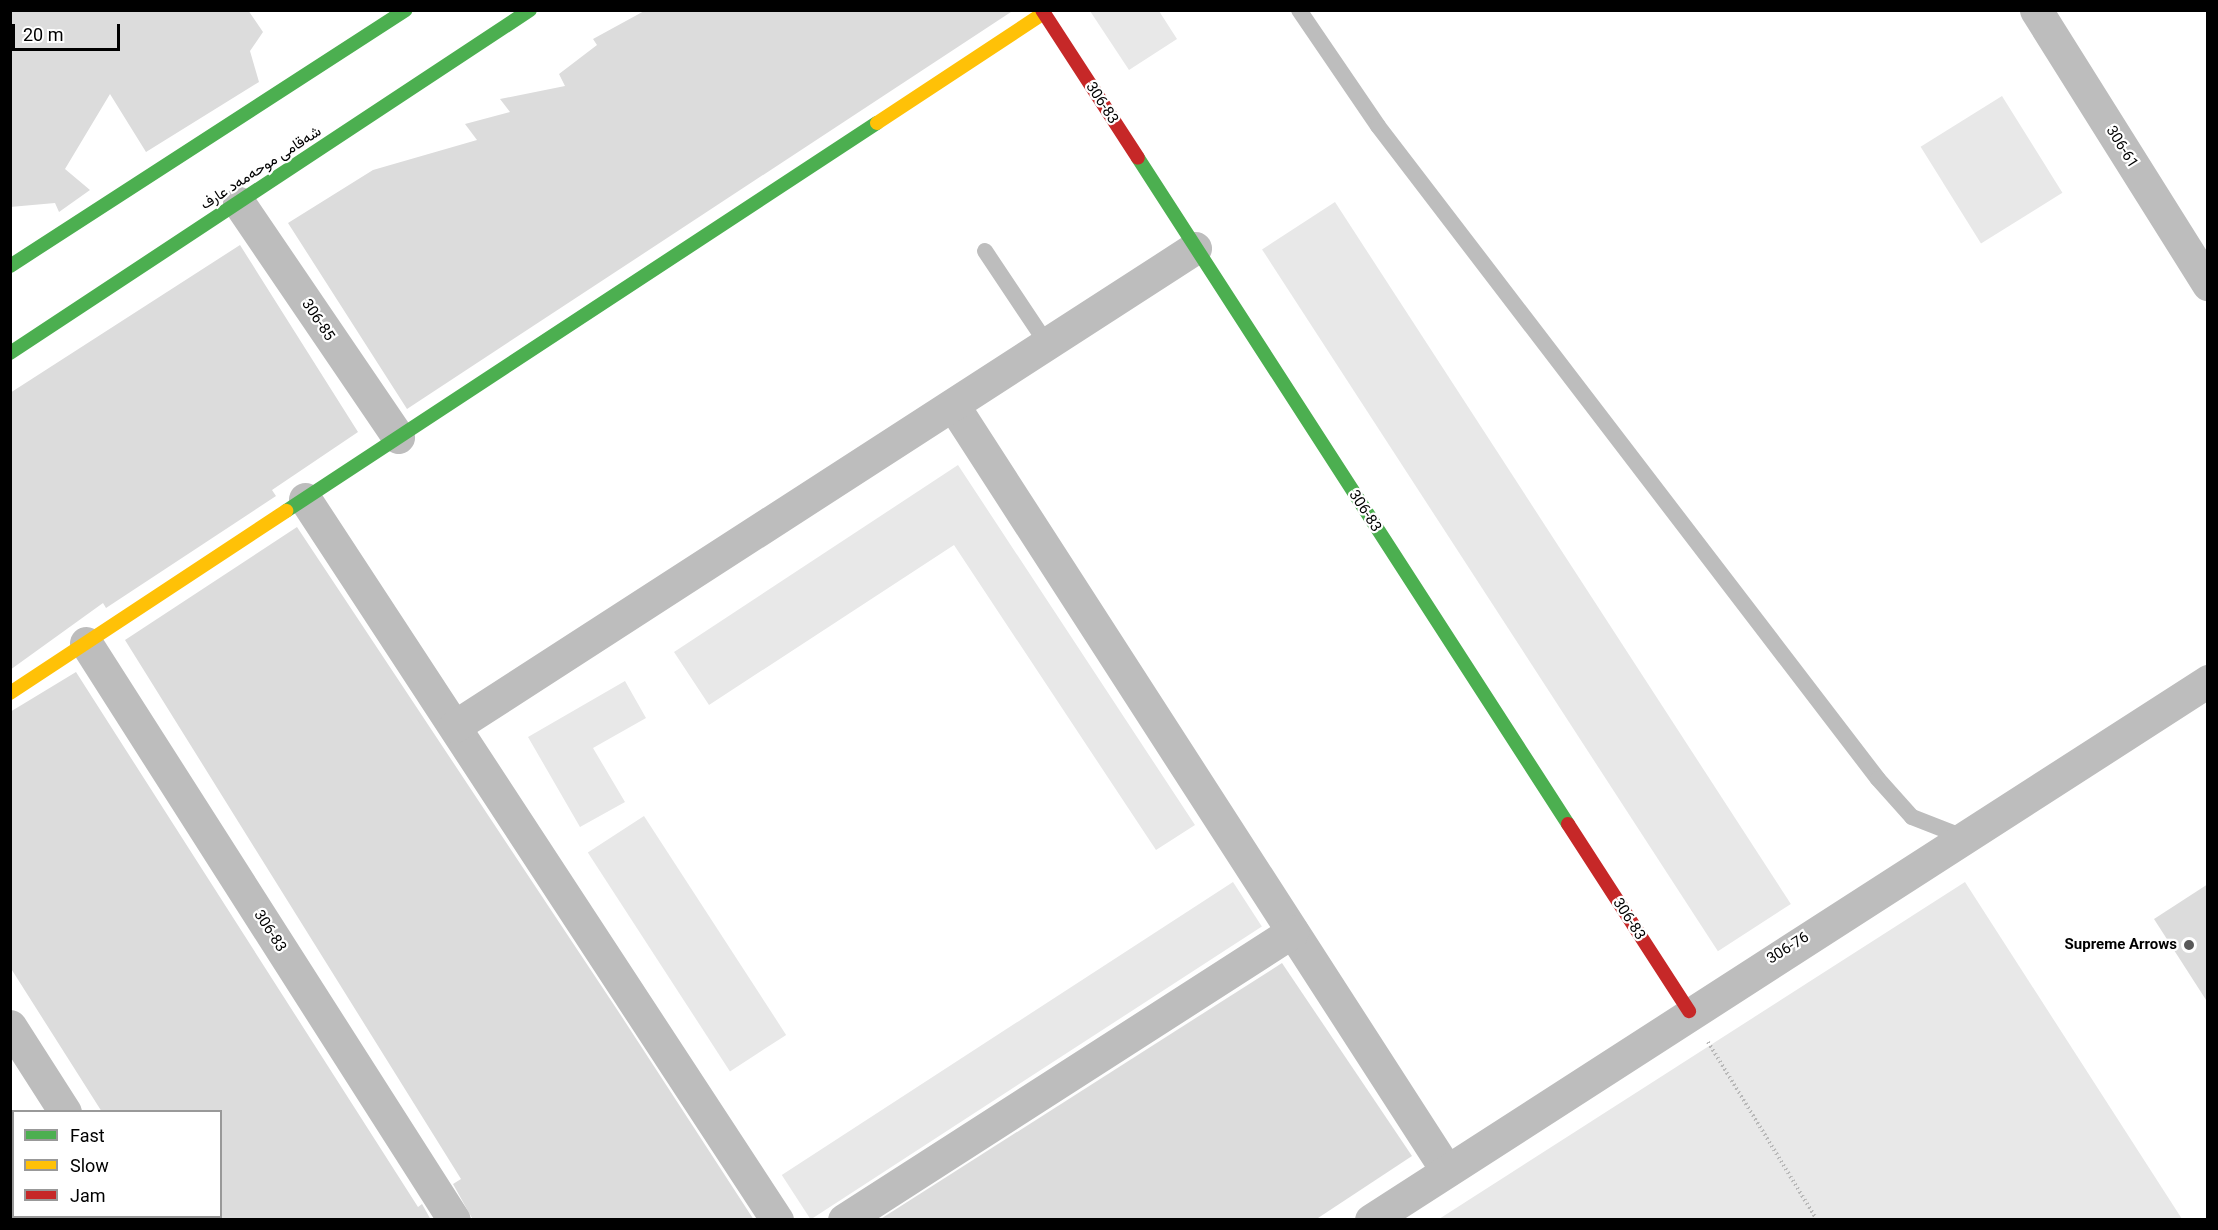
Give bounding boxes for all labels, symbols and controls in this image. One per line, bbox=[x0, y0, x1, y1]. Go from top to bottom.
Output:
scale bar bbox=[15, 12, 123, 50]
text: 20 m bbox=[23, 24, 63, 45]
street label: 306-83 bbox=[1082, 79, 1122, 127]
street label: شەقامی موحەمەد عارف bbox=[197, 122, 325, 214]
street label: 306-61 bbox=[2102, 123, 2142, 171]
street label: 306-85 bbox=[298, 296, 338, 344]
street label: 306-83 bbox=[1345, 487, 1385, 535]
street label: 306-83 bbox=[1609, 895, 1649, 943]
street label: 306-83 bbox=[250, 907, 290, 955]
street label: 306-76 bbox=[1764, 928, 1812, 968]
place label: Supreme Arrows bbox=[2065, 936, 2177, 954]
marker: Supreme Arrows bbox=[2182, 938, 2196, 952]
legend bbox=[12, 1110, 222, 1218]
text: Fast bbox=[70, 1125, 105, 1146]
text: Slow bbox=[70, 1155, 109, 1176]
text: Jam bbox=[70, 1185, 106, 1206]

